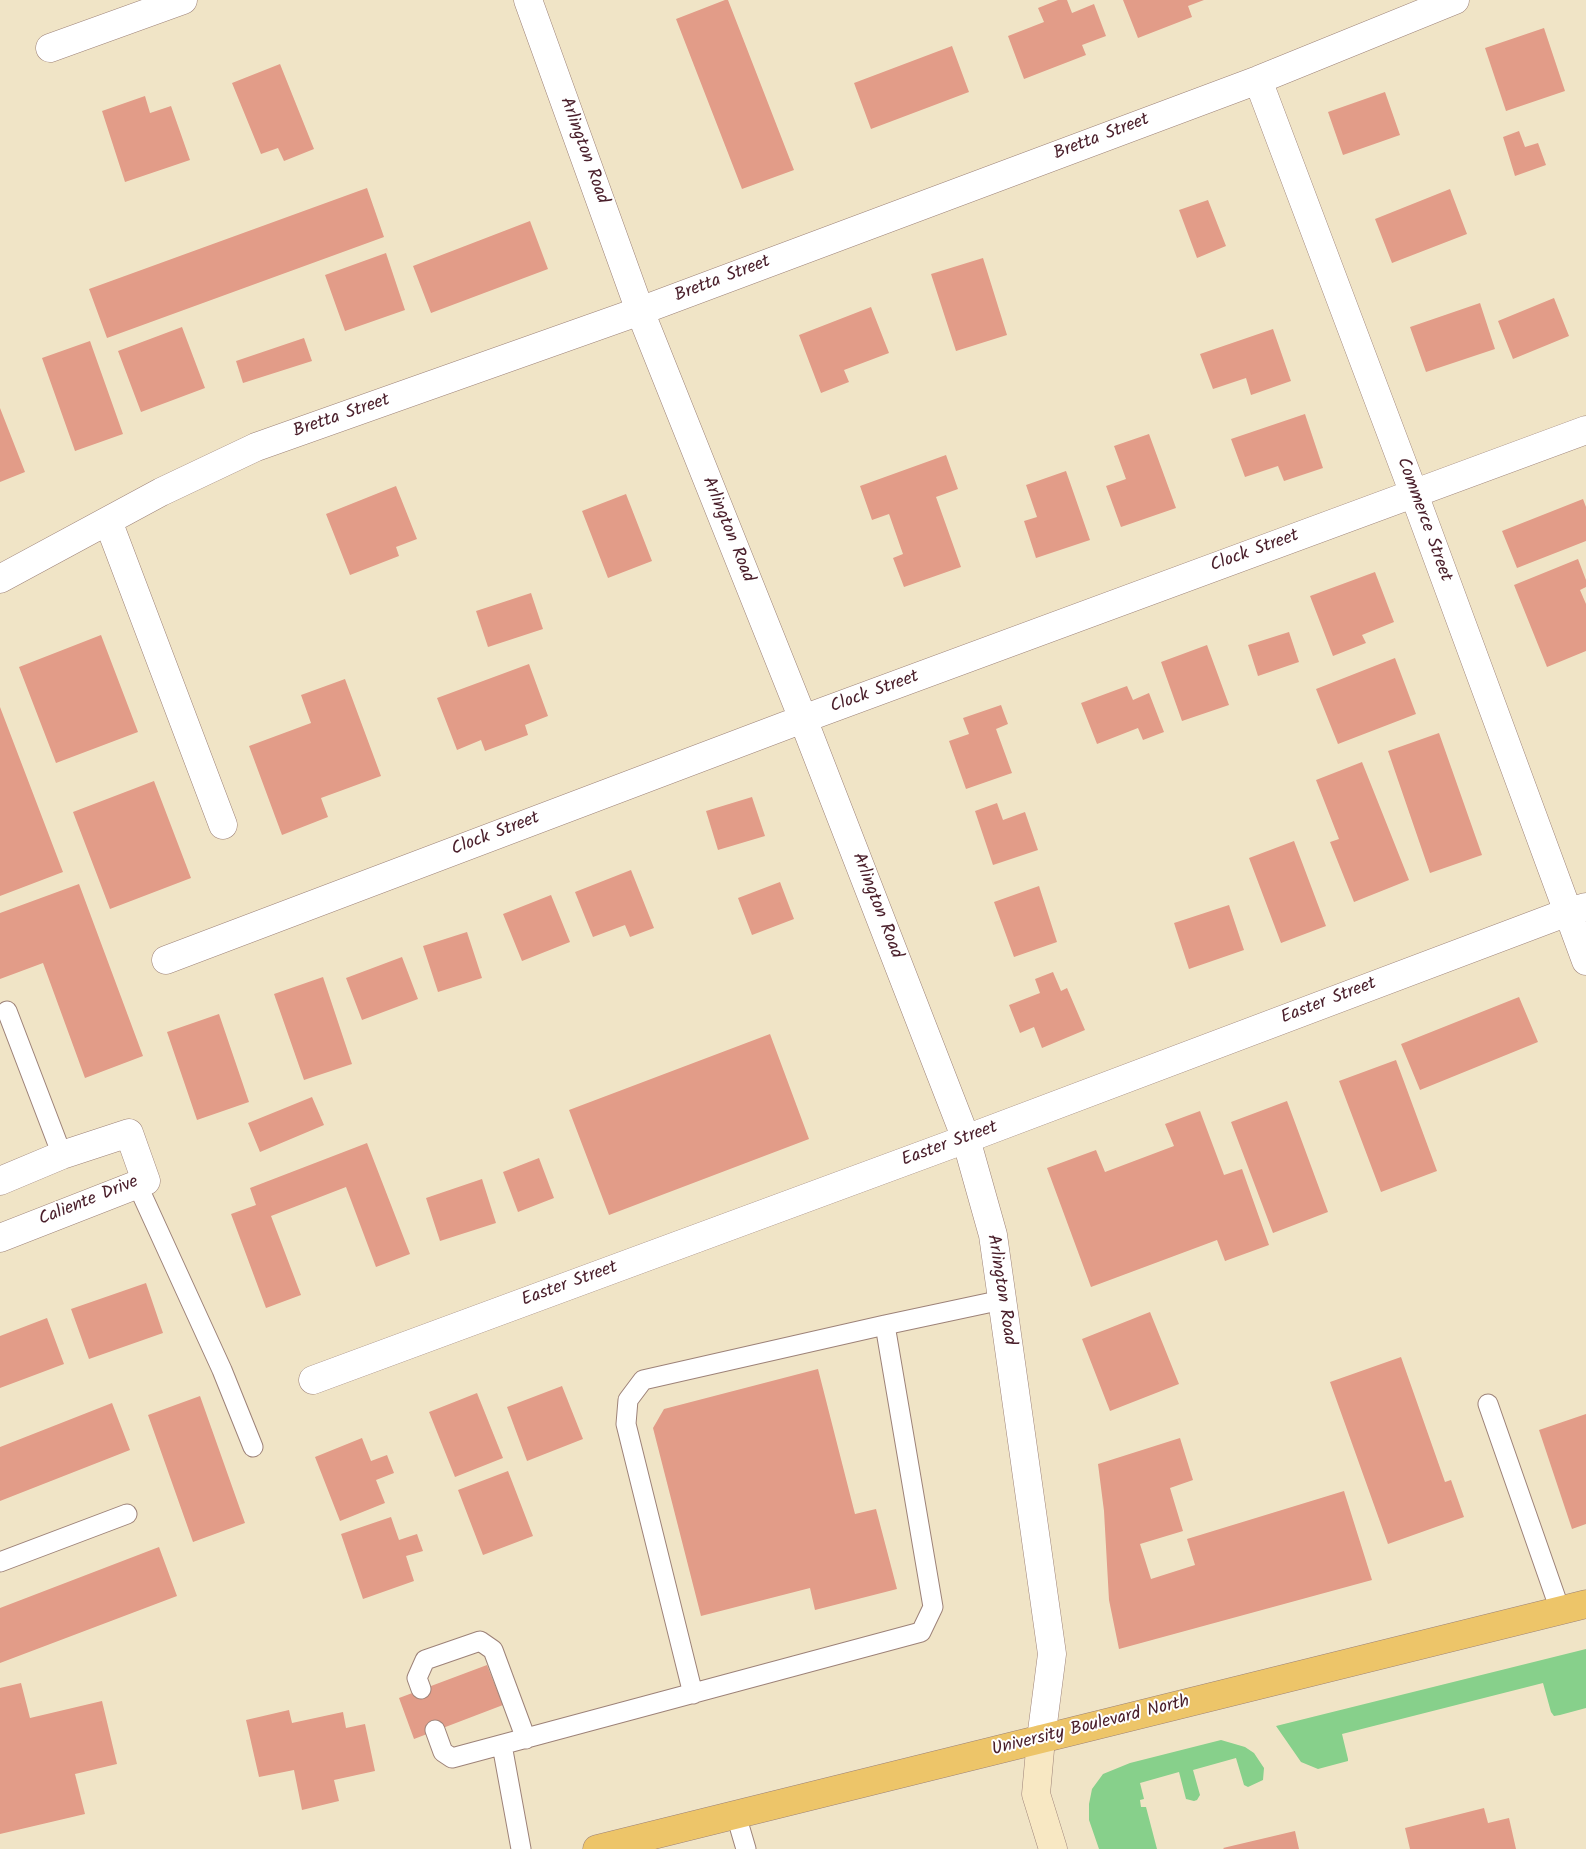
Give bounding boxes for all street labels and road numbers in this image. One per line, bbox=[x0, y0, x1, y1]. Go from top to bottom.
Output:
street label: Arlington Road bbox=[554, 95, 612, 207]
street label: Bretta Street bbox=[1051, 110, 1153, 166]
street label: Bretta Street bbox=[672, 252, 774, 308]
street label: Bretta Street bbox=[291, 390, 393, 444]
street label: Commerce Street bbox=[1391, 455, 1455, 585]
street label: Arlington Road bbox=[696, 474, 758, 586]
street label: Clock Street bbox=[1208, 526, 1302, 578]
street label: Clock Street bbox=[828, 667, 922, 719]
street label: Clock Street bbox=[449, 808, 543, 862]
street label: Arlington Road bbox=[846, 850, 906, 962]
street label: Easter Street bbox=[1278, 974, 1380, 1030]
street label: Easter Street bbox=[899, 1118, 1001, 1172]
street label: Caliente Drive bbox=[36, 1172, 142, 1232]
street label: Arlington Road bbox=[981, 1233, 1019, 1347]
street label: Easter Street bbox=[519, 1258, 621, 1312]
street label: University Boulevard North bbox=[990, 1692, 1192, 1762]

